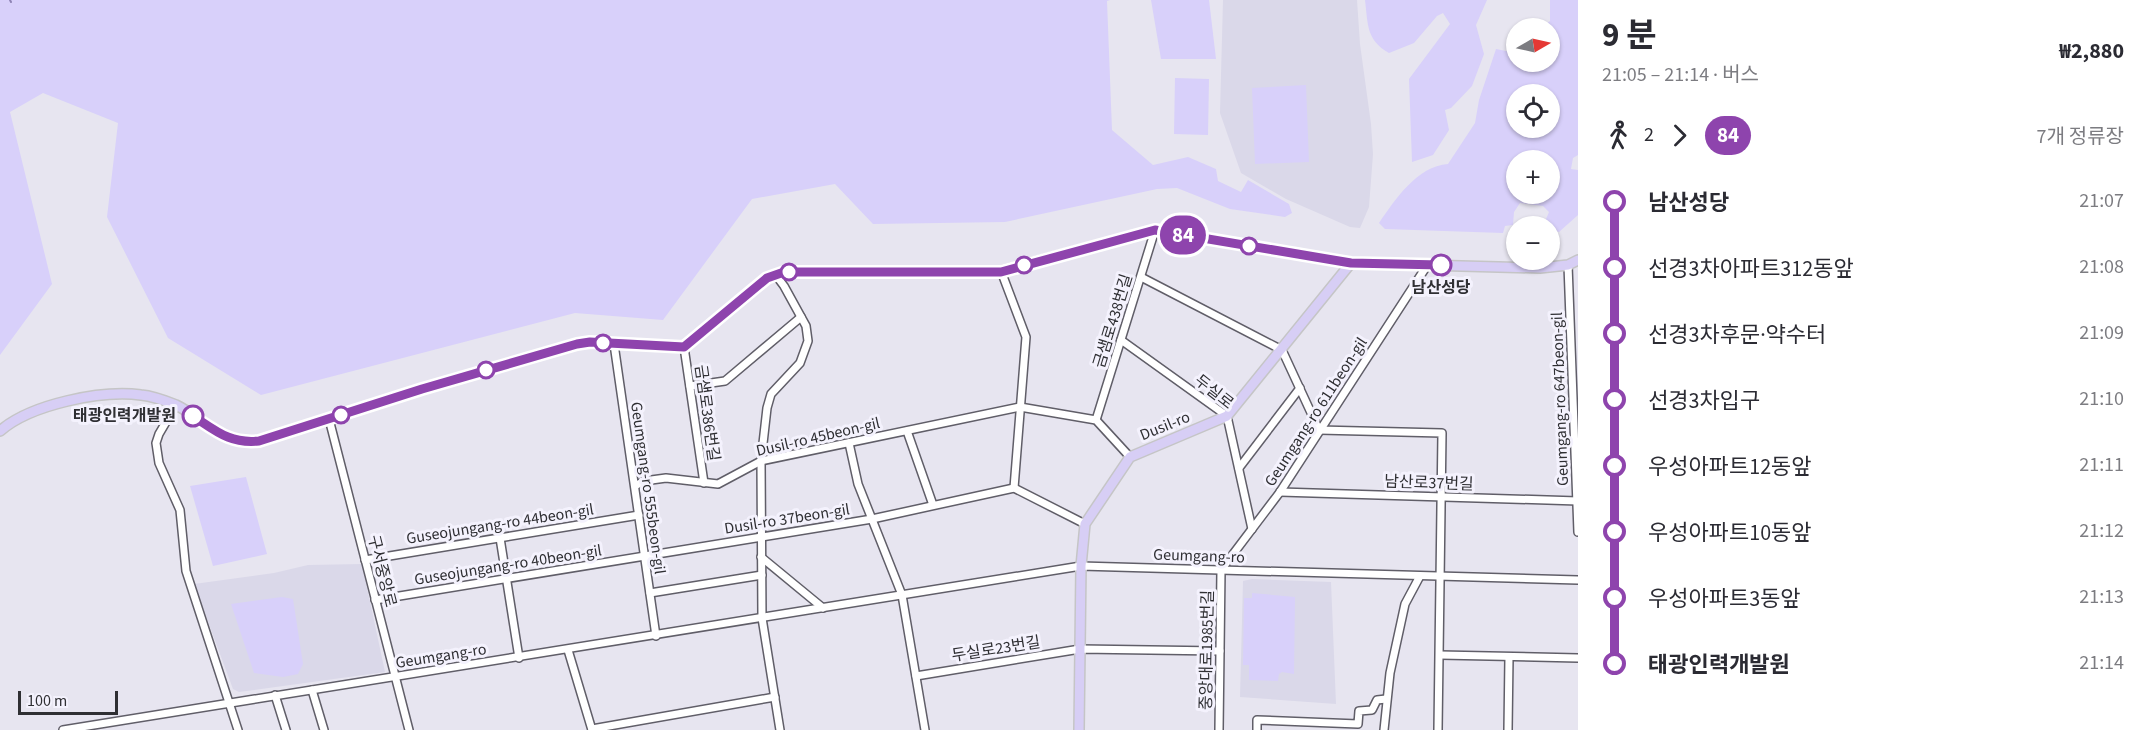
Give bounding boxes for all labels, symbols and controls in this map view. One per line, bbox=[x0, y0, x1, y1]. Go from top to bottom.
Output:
text: 9 분 bbox=[1602, 12, 1656, 59]
north arrow bbox=[1506, 18, 1560, 72]
map controls bbox=[1506, 18, 1560, 270]
text: ₩2,880 bbox=[2059, 35, 2124, 67]
text: 21:05 – 21:14 · 버스 bbox=[1602, 61, 1759, 89]
button: locate bbox=[1506, 84, 1560, 138]
icon: walk bbox=[1602, 119, 1635, 152]
icon: forward bbox=[1663, 119, 1696, 152]
text: 84 bbox=[1717, 120, 1739, 150]
text: 2 bbox=[1644, 121, 1654, 149]
text: 7개 정류장 bbox=[2036, 123, 2124, 151]
button: + bbox=[1506, 150, 1560, 204]
text: 남산성당 bbox=[1648, 187, 1729, 219]
text: 21:07 bbox=[2079, 187, 2124, 215]
line badge: 84 bbox=[1156, 216, 1210, 254]
button: − bbox=[1506, 216, 1560, 270]
text: 84 bbox=[1172, 220, 1194, 250]
unlabelled marker bbox=[1240, 237, 1258, 255]
text: 선경3차아파트312동앞 bbox=[1648, 253, 1854, 285]
text: 21:08 bbox=[2079, 253, 2124, 281]
marker: 남산성당 bbox=[1430, 254, 1452, 276]
unlabelled marker bbox=[1015, 256, 1033, 274]
unlabelled marker bbox=[780, 263, 798, 281]
street label: 금샘로438번길 bbox=[1088, 271, 1138, 371]
place label: 남산성당 bbox=[1412, 277, 1471, 299]
street label: Geumgang-ro 647beon-gil bbox=[1546, 312, 1574, 486]
text: 선경3차후문·약수터 bbox=[1648, 319, 1826, 351]
text: 21:09 bbox=[2079, 319, 2124, 347]
street label: Geumgang-ro 611beon-gil bbox=[1259, 333, 1373, 491]
unlabelled marker bbox=[594, 334, 612, 352]
unlabelled marker bbox=[477, 361, 495, 379]
street label: 금샘로386번길 bbox=[689, 363, 725, 463]
street label: 두실로 bbox=[1190, 370, 1238, 414]
text: 선경3차입구 bbox=[1648, 385, 1760, 417]
text: 21:10 bbox=[2079, 385, 2124, 413]
street label: Geumgang-ro 555beon-gil bbox=[625, 400, 671, 576]
place label: 태광인력개발원 bbox=[73, 405, 176, 427]
marker: 태광인력개발원 bbox=[182, 405, 204, 427]
unlabelled marker bbox=[332, 406, 350, 424]
street label: Dusil-ro bbox=[1137, 406, 1193, 446]
street label: Dusil-ro 45beon-gil bbox=[754, 412, 882, 462]
text: 우성아파트12동앞 bbox=[1648, 451, 1812, 483]
text: 21:11 bbox=[2079, 451, 2124, 479]
street label: 남산로37번길 bbox=[1384, 470, 1474, 496]
street label: Guseojungang-ro 44beon-gil bbox=[405, 498, 595, 550]
street label: Dusil-ro 37beon-gil bbox=[723, 498, 851, 540]
text: 우성아파트10동앞 bbox=[1648, 517, 1812, 549]
text: 21:12 bbox=[2079, 517, 2124, 545]
street label: 구서중앙로 bbox=[362, 533, 402, 610]
street label: Guseojungang-ro 40beon-gil bbox=[413, 539, 603, 591]
street label: Geumgang-ro bbox=[1153, 543, 1245, 569]
text: 우성아파트3동앞 bbox=[1648, 583, 1801, 615]
text: 21:13 bbox=[2079, 583, 2124, 611]
street label: 중앙대로1985번길 bbox=[1195, 590, 1219, 710]
street label: 두실로23번길 bbox=[950, 631, 1042, 667]
street label: Geumgang-ro bbox=[394, 638, 488, 674]
text: 태광인력개발원 bbox=[1648, 649, 1790, 681]
text: 21:14 bbox=[2079, 649, 2124, 677]
scale bar bbox=[18, 688, 118, 716]
text: 100 m bbox=[27, 690, 67, 712]

